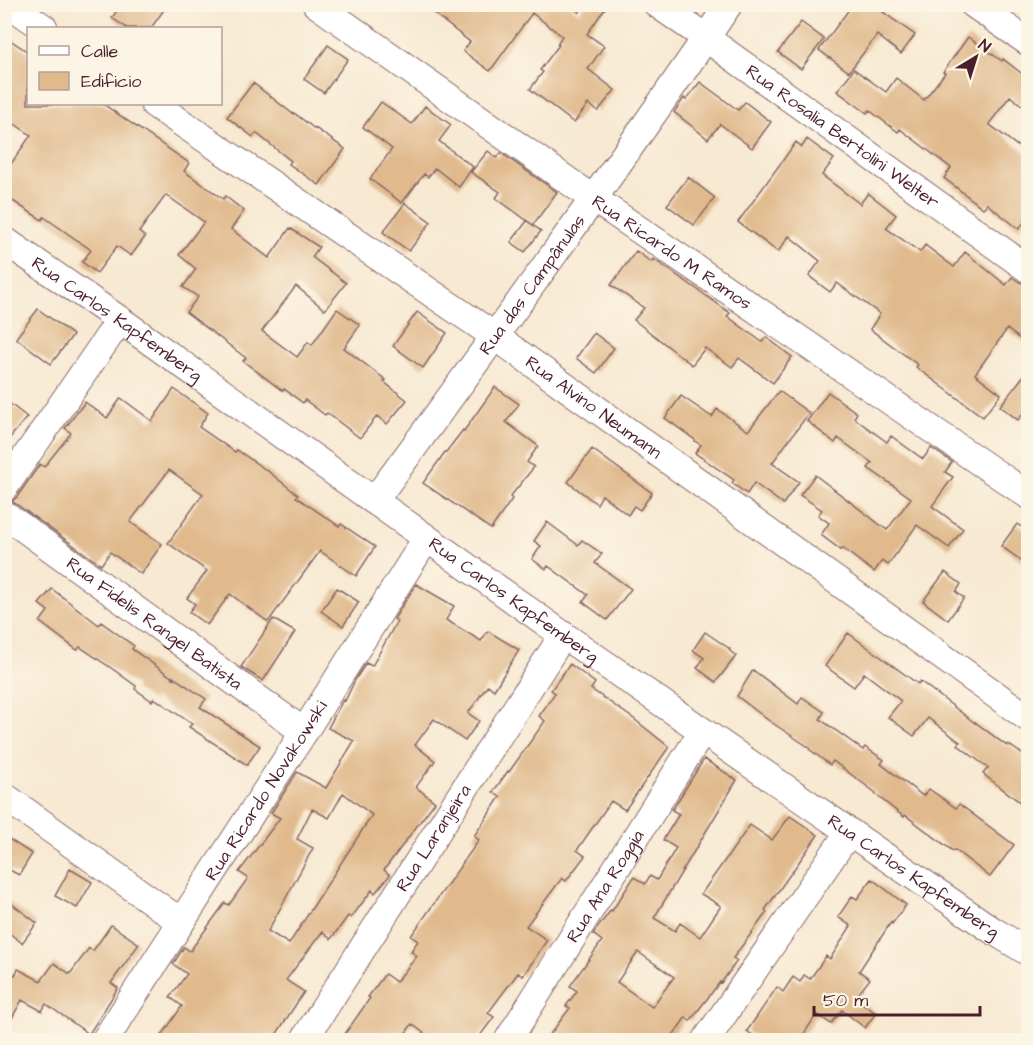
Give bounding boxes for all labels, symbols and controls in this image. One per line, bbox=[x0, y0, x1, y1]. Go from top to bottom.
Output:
legend bbox=[27, 27, 222, 105]
north arrow bbox=[946, 27, 1006, 87]
text: N bbox=[974, 34, 995, 58]
text: Calle bbox=[81, 39, 119, 64]
street label: Rua Rosalia Bertolini Welter bbox=[741, 59, 944, 214]
text: Edificio bbox=[81, 69, 141, 94]
street label: Rua Ricardo M Ramos bbox=[587, 189, 757, 316]
street label: Rua das Campânulas bbox=[473, 210, 591, 360]
street label: Rua Carlos Kapfemberg bbox=[27, 251, 207, 389]
street label: Rua Alvino Neumann bbox=[520, 350, 667, 465]
street label: Rua Carlos Kapfemberg bbox=[423, 531, 604, 670]
street label: Rua Fidelis Rangel Batista bbox=[61, 551, 247, 696]
street label: Rua Ricardo Novakowski bbox=[199, 696, 334, 886]
street label: Rua Laranjeira bbox=[390, 780, 477, 897]
street label: Rua Carlos Kapfemberg bbox=[823, 809, 1004, 945]
street label: Rua Ana Roggia bbox=[561, 825, 650, 947]
scale bar bbox=[814, 979, 980, 1017]
text: 50 m bbox=[823, 988, 868, 1013]

